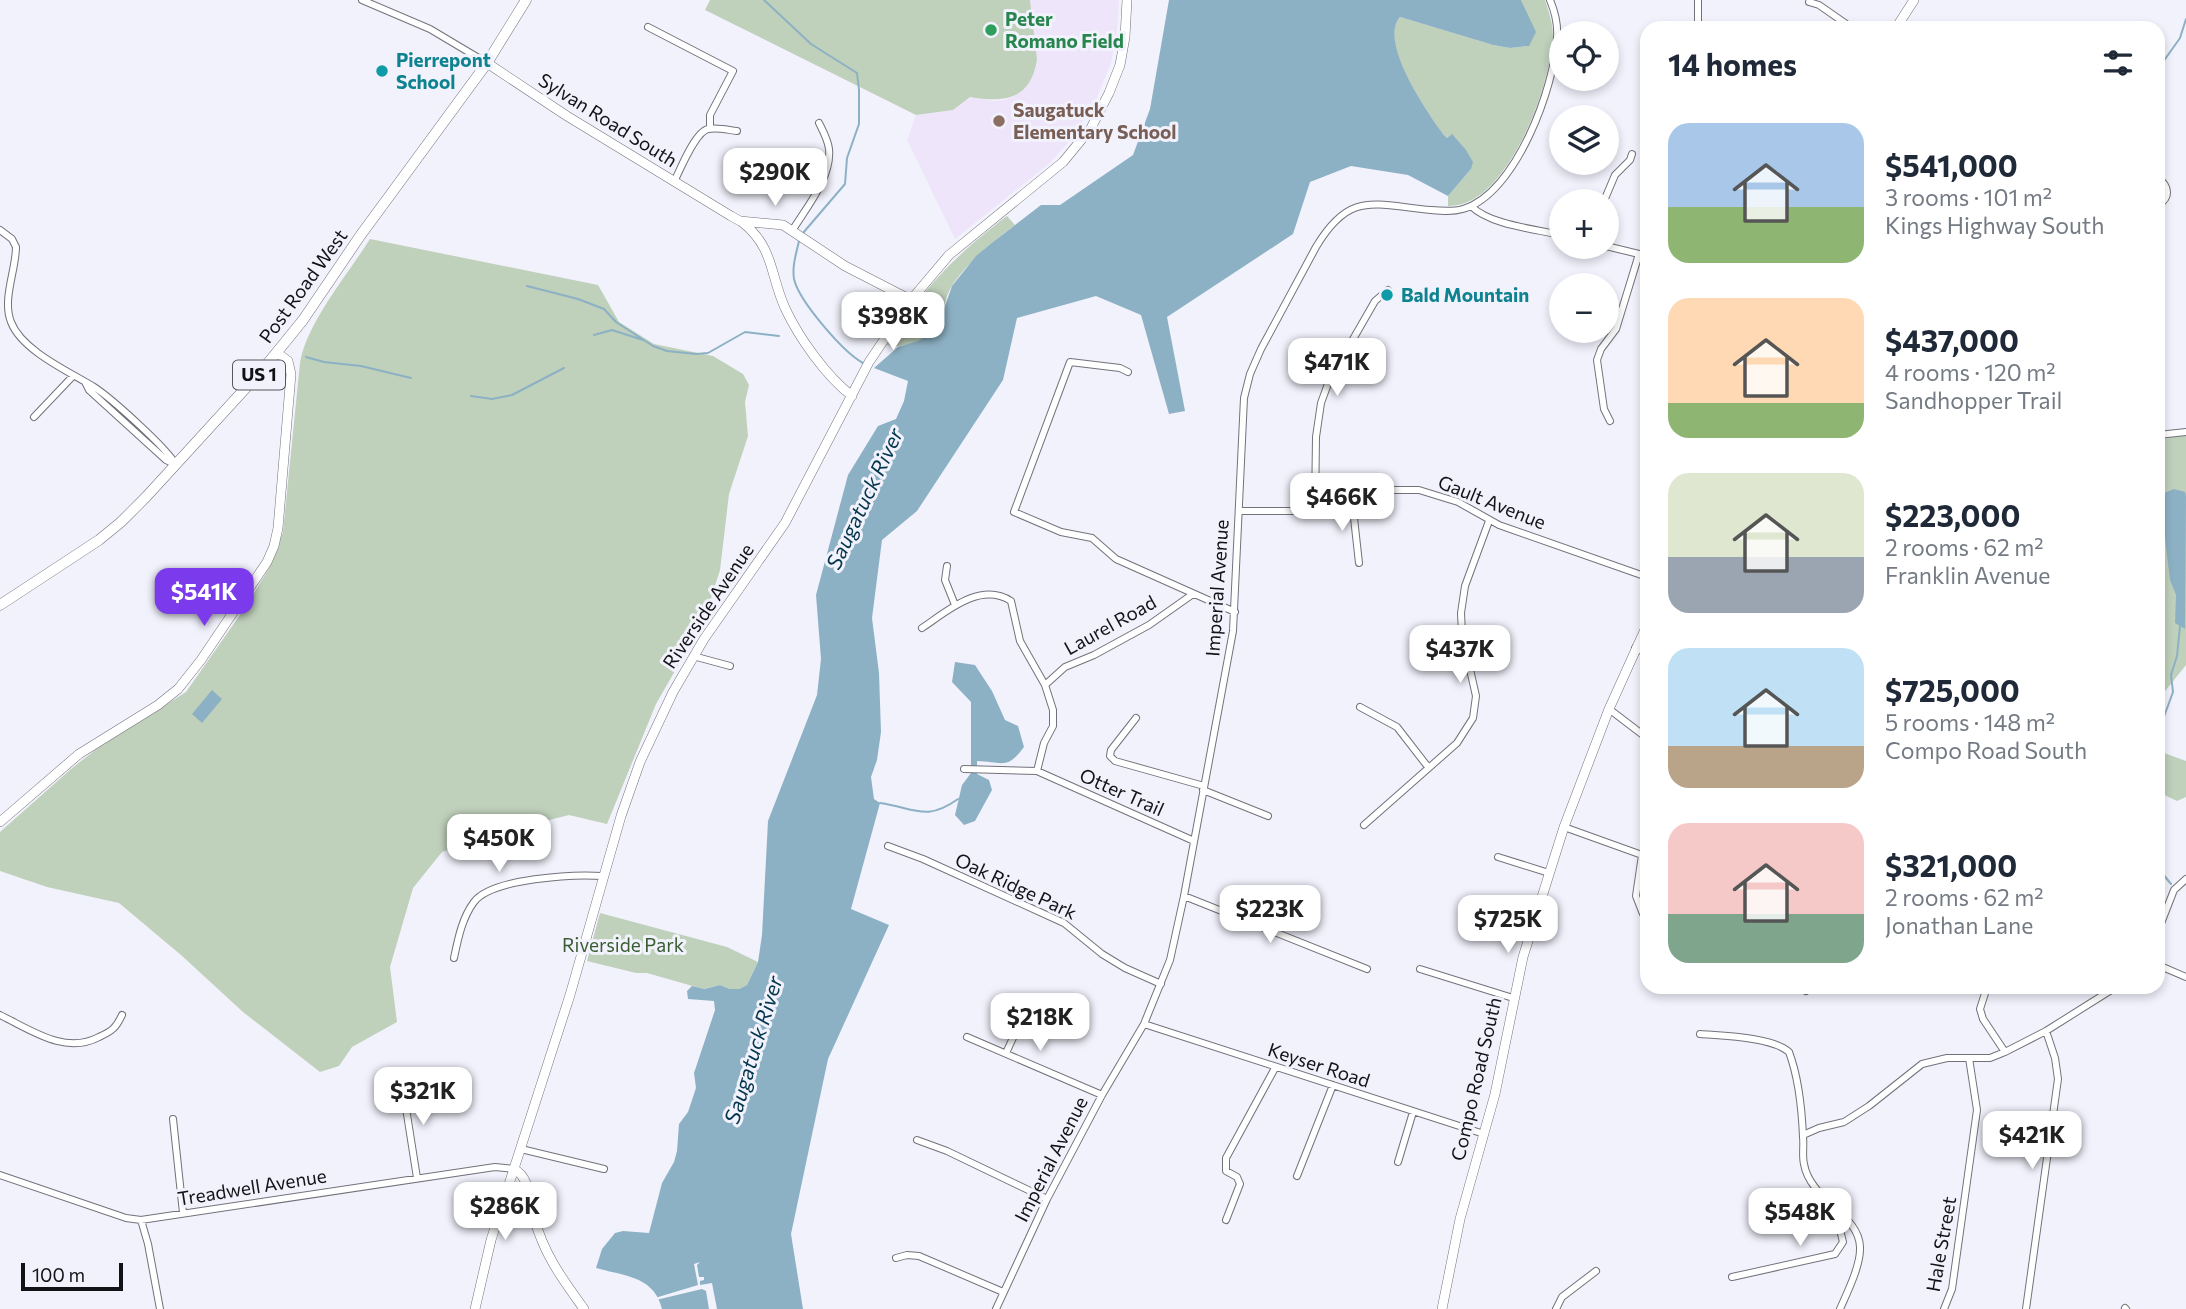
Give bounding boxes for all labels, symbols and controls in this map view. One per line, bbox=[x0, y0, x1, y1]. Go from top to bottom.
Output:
place label: Peter Romano Field bbox=[1005, 7, 1124, 52]
map controls bbox=[1549, 21, 1619, 343]
button: locate bbox=[1549, 21, 1619, 91]
marker: Peter Romano Field bbox=[983, 22, 999, 38]
icon: filters bbox=[2099, 44, 2137, 82]
text: 14 homes bbox=[1668, 45, 1797, 82]
place label: Pierrepont School bbox=[396, 48, 491, 93]
marker: Pierrepont School bbox=[374, 63, 390, 79]
street label: Sylvan Road South bbox=[535, 68, 682, 172]
place label: Saugatuck Elementary School bbox=[1013, 98, 1177, 143]
button: layers bbox=[1549, 105, 1619, 175]
marker: Saugatuck Elementary School bbox=[991, 113, 1007, 129]
text: $541,000 bbox=[1885, 146, 2018, 183]
pin: $290K bbox=[726, 148, 824, 208]
icon: home bbox=[1724, 151, 1808, 235]
text: $290K bbox=[739, 157, 811, 185]
text: 3 rooms · 101 m² bbox=[1885, 183, 2052, 211]
button: + bbox=[1549, 189, 1619, 259]
text: Kings Highway South bbox=[1885, 211, 2104, 239]
street label: Post Road West bbox=[254, 224, 352, 347]
button: − bbox=[1549, 273, 1619, 343]
place label: Bald Mountain bbox=[1401, 283, 1529, 306]
marker: Bald Mountain bbox=[1379, 287, 1395, 303]
pin: $398K bbox=[844, 292, 942, 352]
text: $398K bbox=[857, 301, 929, 329]
text: $437,000 bbox=[1885, 321, 2019, 358]
icon: home bbox=[1724, 326, 1808, 410]
pin: $471K bbox=[1288, 338, 1386, 398]
text: $471K bbox=[1304, 347, 1370, 375]
text: 4 rooms · 120 m² bbox=[1885, 358, 2056, 386]
road number: US 1 bbox=[233, 360, 285, 390]
text: Sandhopper Trail bbox=[1885, 386, 2062, 414]
water label: Saugatuck River bbox=[820, 423, 908, 573]
street label: Gault Avenue bbox=[1435, 470, 1549, 534]
pin: $466K bbox=[1293, 474, 1391, 533]
text: $466K bbox=[1306, 482, 1378, 510]
text: $223,000 bbox=[1885, 496, 2020, 533]
icon: home bbox=[1724, 501, 1808, 585]
street label: Imperial Avenue bbox=[1200, 519, 1233, 657]
text: 2 rooms · 62 m² bbox=[1885, 533, 2044, 561]
street label: Riverside Avenue bbox=[657, 539, 758, 673]
text: Franklin Avenue bbox=[1885, 561, 2051, 589]
pin: $541K bbox=[155, 568, 253, 628]
text: $541K bbox=[171, 577, 237, 605]
street label: Laurel Road bbox=[1060, 590, 1160, 659]
pin: $437K bbox=[1411, 626, 1509, 685]
text: $437K bbox=[1425, 634, 1495, 662]
text: $725,000 bbox=[1885, 671, 2020, 708]
icon: home bbox=[1724, 676, 1808, 760]
text: 5 rooms · 148 m² bbox=[1885, 708, 2055, 736]
text: Compo Road South bbox=[1885, 736, 2087, 764]
street label: Otter Trail bbox=[1076, 763, 1168, 820]
pin: $450K bbox=[450, 814, 548, 874]
text: $450K bbox=[463, 823, 535, 851]
text: $321,000 bbox=[1885, 846, 2017, 883]
street label: Oak Ridge Park bbox=[952, 847, 1081, 924]
icon: home bbox=[1724, 851, 1808, 935]
text: 2 rooms · 62 m² bbox=[1885, 883, 2044, 911]
pin: $223K bbox=[1221, 886, 1319, 945]
text: $223K bbox=[1236, 894, 1304, 922]
pin: $725K bbox=[1459, 895, 1557, 955]
text: $725K bbox=[1474, 904, 1542, 932]
text: Jonathan Lane bbox=[1885, 911, 2033, 939]
park label: Riverside Park bbox=[562, 933, 684, 956]
water label: Saugatuck River bbox=[718, 972, 787, 1126]
pin: $218K bbox=[991, 993, 1089, 1053]
street label: Compo Road South bbox=[1446, 995, 1505, 1163]
text: $218K bbox=[1007, 1002, 1074, 1030]
street label: Keyser Road bbox=[1265, 1037, 1373, 1092]
pin: $321K bbox=[374, 1068, 472, 1127]
text: $321K bbox=[390, 1076, 456, 1104]
street label: Imperial Avenue bbox=[1009, 1092, 1092, 1225]
pin: $421K bbox=[1983, 1112, 2081, 1171]
text: $421K bbox=[1999, 1120, 2065, 1148]
street label: Treadwell Avenue bbox=[176, 1163, 328, 1210]
pin: $286K bbox=[456, 1182, 554, 1242]
pin: $548K bbox=[1751, 1188, 1849, 1248]
text: $286K bbox=[470, 1191, 540, 1219]
street label: Hale Street bbox=[1921, 1194, 1960, 1293]
text: $548K bbox=[1764, 1197, 1836, 1225]
scale bar bbox=[21, 1260, 122, 1292]
text: 100 m bbox=[32, 1263, 85, 1286]

